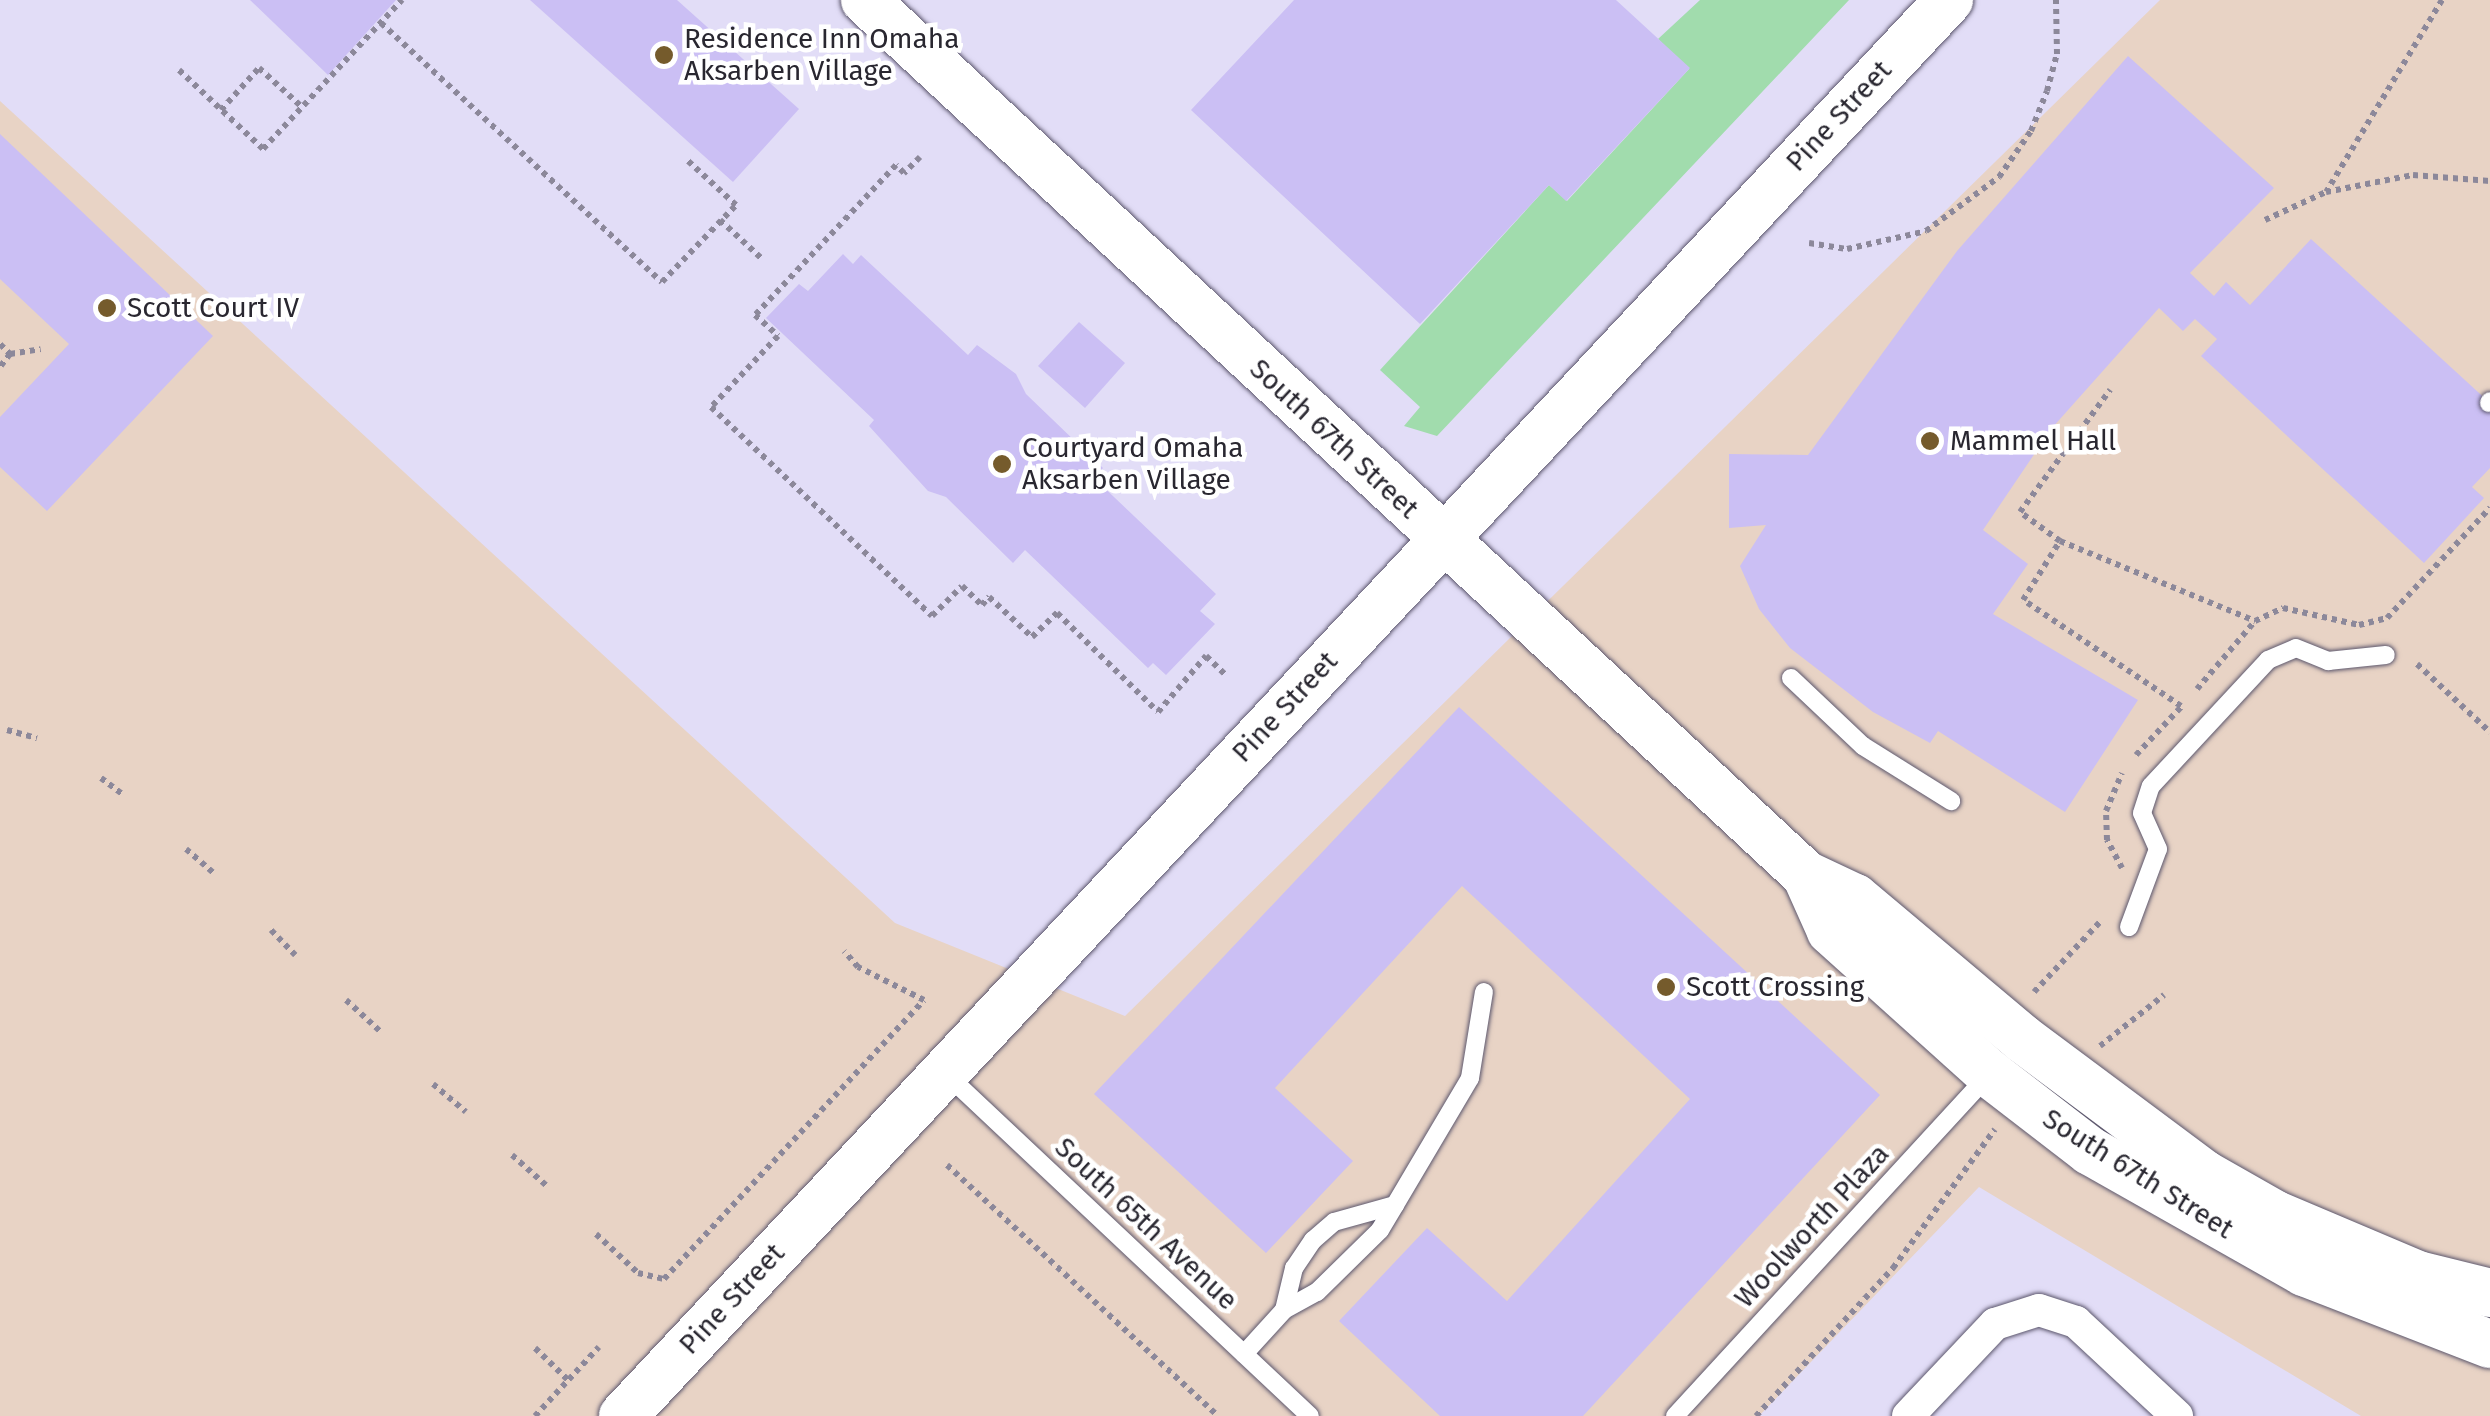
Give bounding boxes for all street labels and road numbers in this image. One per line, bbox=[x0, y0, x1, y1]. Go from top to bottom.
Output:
street label: Pine Street bbox=[1779, 54, 1899, 178]
street label: South 67th Street bbox=[1243, 352, 1425, 526]
street label: Pine Street bbox=[1225, 645, 1345, 769]
street label: South 67th Street bbox=[2036, 1102, 2240, 1246]
street label: South 65th Avenue bbox=[1048, 1131, 1244, 1317]
street label: Woolworth Plaza bbox=[1728, 1137, 1896, 1315]
street label: Pine Street bbox=[672, 1237, 792, 1361]

